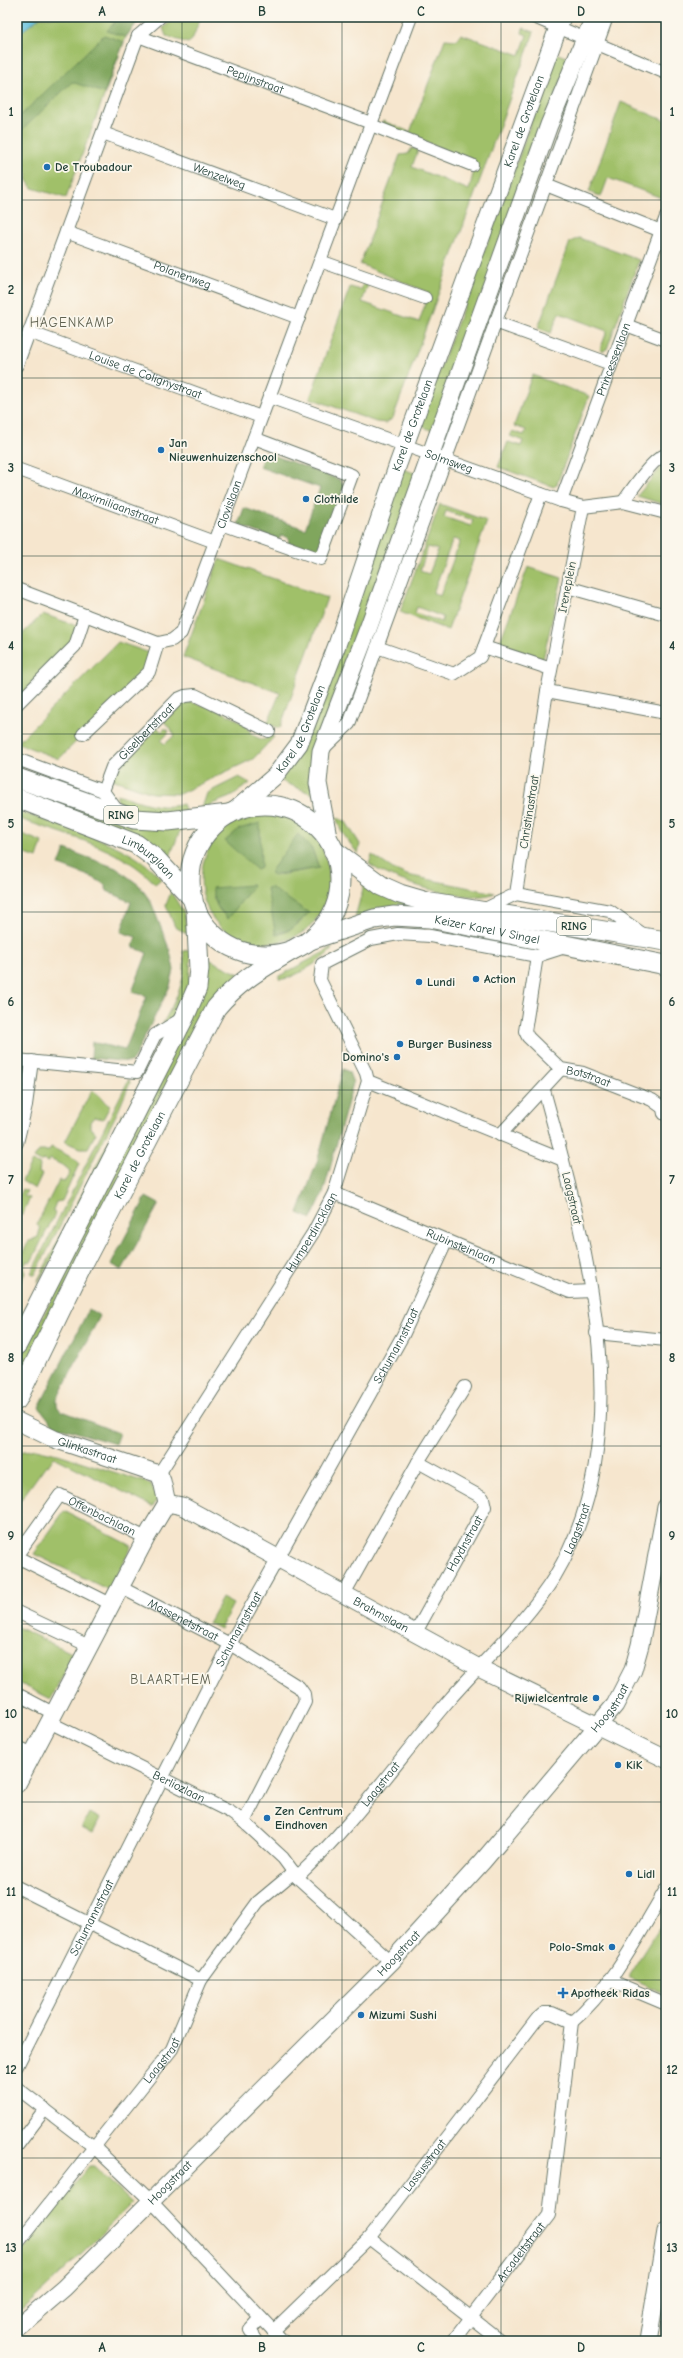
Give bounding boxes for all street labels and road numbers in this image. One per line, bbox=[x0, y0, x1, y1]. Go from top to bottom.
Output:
street label: Pepijnstraat bbox=[225, 63, 286, 97]
street label: Karel de Grotelaan bbox=[501, 73, 547, 169]
street label: Wenzelweg bbox=[191, 160, 248, 192]
street label: Polanenweg bbox=[152, 258, 213, 292]
street label: Princessenlaan bbox=[593, 321, 633, 398]
street label: Louise de Colignystraat bbox=[87, 348, 204, 402]
street label: Karel de Grotelaan bbox=[389, 377, 435, 473]
street label: Solmsweg bbox=[423, 446, 475, 476]
street label: Clovislaan bbox=[214, 478, 244, 531]
street label: Maximiliaanstraat bbox=[71, 483, 161, 528]
street label: Ireneplein bbox=[555, 560, 579, 614]
street label: Karel de Grotelaan bbox=[273, 683, 328, 775]
street label: Giselbertstraat bbox=[115, 700, 178, 763]
street label: Christinastraat bbox=[516, 774, 542, 850]
road number: RING bbox=[104, 806, 138, 824]
street label: Limburglaan bbox=[120, 832, 178, 882]
street label: Keizer Karel V Singel bbox=[433, 912, 541, 947]
road number: RING bbox=[557, 917, 591, 935]
street label: Botstraat bbox=[565, 1063, 613, 1090]
street label: Karel de Grotelaan bbox=[111, 1109, 168, 1201]
street label: Laagstraat bbox=[559, 1170, 585, 1226]
street label: Humperdincklaan bbox=[283, 1190, 340, 1275]
street label: Rubinsteinlaan bbox=[424, 1226, 498, 1267]
street label: Schumannstraat bbox=[370, 1305, 422, 1386]
street label: Glinkastraat bbox=[56, 1434, 119, 1467]
street label: Offenbachlaan bbox=[66, 1493, 138, 1539]
street label: Laagstraat bbox=[561, 1501, 593, 1557]
street label: Haydnstraat bbox=[444, 1513, 486, 1574]
street label: Schumannstraat bbox=[213, 1589, 265, 1669]
street label: Brahmslaan bbox=[351, 1594, 411, 1635]
street label: Massenetstraat bbox=[146, 1596, 221, 1644]
street label: Hoogstraat bbox=[588, 1681, 632, 1735]
street label: Laagstraat bbox=[358, 1759, 403, 1809]
street label: Berliozlaan bbox=[150, 1768, 207, 1805]
street label: Schumannstraat bbox=[67, 1877, 117, 1958]
street label: Hoogstraat bbox=[374, 1927, 423, 1979]
street label: Laagstraat bbox=[141, 2035, 183, 2086]
street label: Lassusstraat bbox=[400, 2136, 449, 2194]
street label: Hoogstraat bbox=[145, 2157, 195, 2208]
street label: Arcadeltstraat bbox=[494, 2219, 548, 2284]

